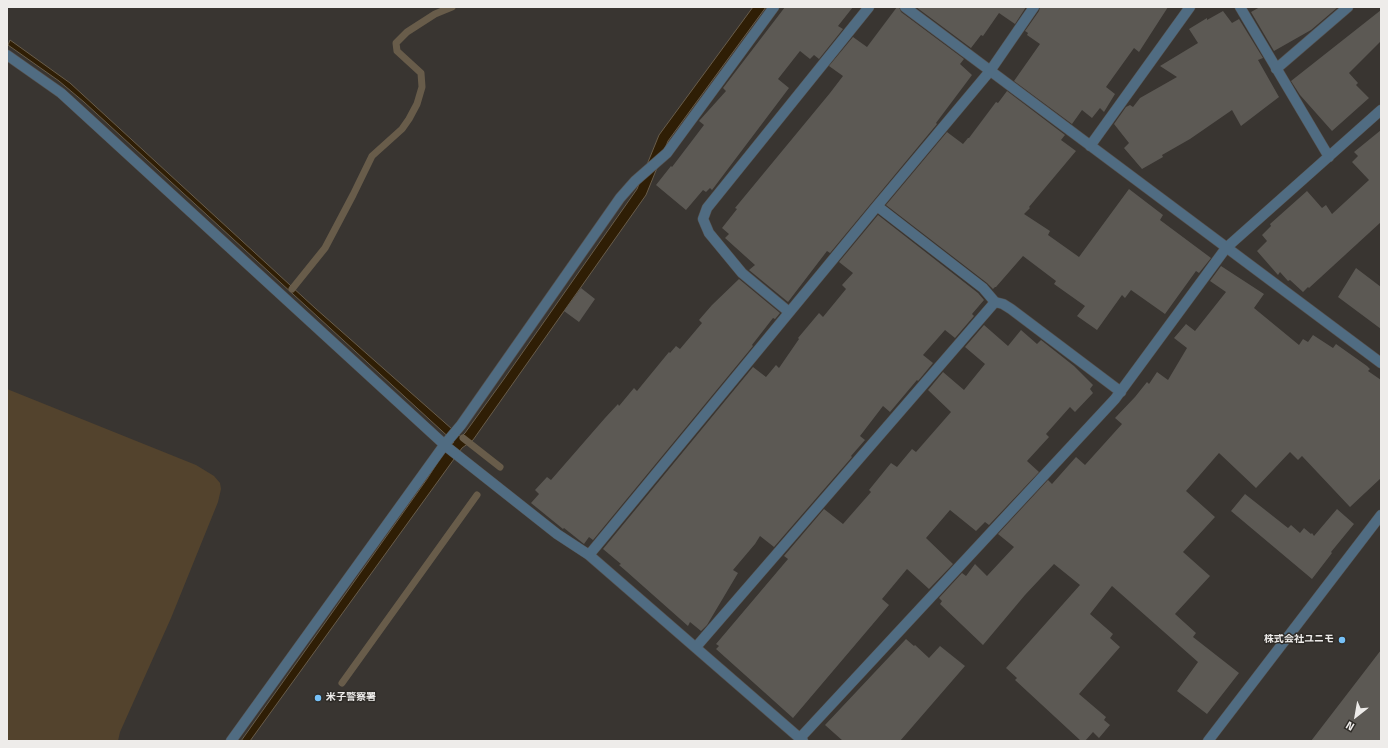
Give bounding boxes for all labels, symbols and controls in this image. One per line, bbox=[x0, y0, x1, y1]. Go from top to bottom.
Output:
place label: 株式会社ユニモ bbox=[1264, 634, 1334, 646]
marker: 株式会社ユニモ bbox=[1337, 635, 1347, 645]
place label: 米子警察署 bbox=[326, 692, 376, 704]
marker: 米子警察署 bbox=[313, 693, 323, 703]
north arrow bbox=[1336, 696, 1376, 736]
text: N bbox=[1342, 717, 1357, 735]

